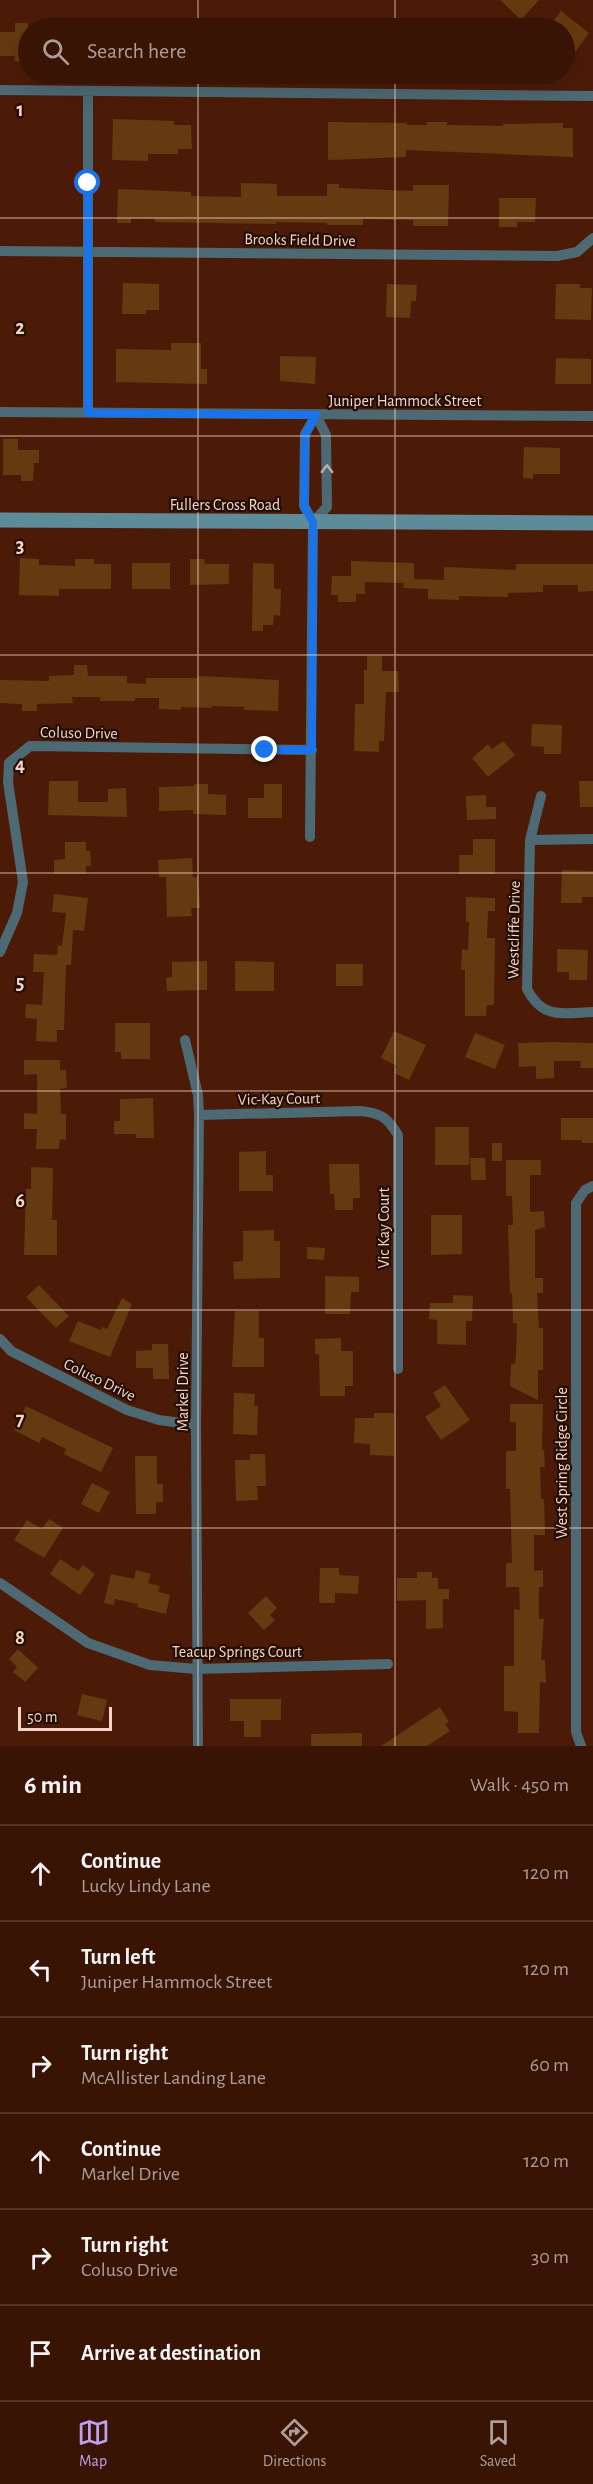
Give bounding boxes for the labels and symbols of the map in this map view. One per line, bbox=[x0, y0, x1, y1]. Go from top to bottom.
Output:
text: 1 bbox=[16, 100, 24, 120]
route start bbox=[74, 169, 100, 195]
street label: Brooks Field Drive bbox=[244, 231, 356, 249]
text: 2 bbox=[15, 318, 25, 338]
street label: Juniper Hammock Street bbox=[328, 393, 482, 409]
one-way arrow bbox=[321, 464, 333, 473]
street label: Fullers Cross Road bbox=[170, 497, 280, 513]
text: 3 bbox=[16, 536, 24, 556]
street label: Coluso Drive bbox=[40, 724, 118, 742]
route end bbox=[251, 736, 277, 762]
text: 4 bbox=[15, 755, 25, 775]
street label: Westcliffe Drive bbox=[505, 881, 523, 979]
text: 5 bbox=[16, 973, 24, 993]
street label: Vic-Kay Court bbox=[238, 1090, 320, 1109]
street label: Vic Kay Court bbox=[376, 1187, 393, 1269]
text: 6 bbox=[15, 1191, 25, 1211]
street label: Markel Drive bbox=[175, 1352, 191, 1432]
street label: Coluso Drive bbox=[61, 1356, 138, 1404]
street label: West Spring Ridge Circle bbox=[554, 1387, 570, 1539]
text: 7 bbox=[16, 1409, 25, 1429]
text: 8 bbox=[15, 1628, 25, 1648]
street label: Teacup Springs Court bbox=[172, 1644, 302, 1660]
scale bar bbox=[18, 1704, 112, 1732]

